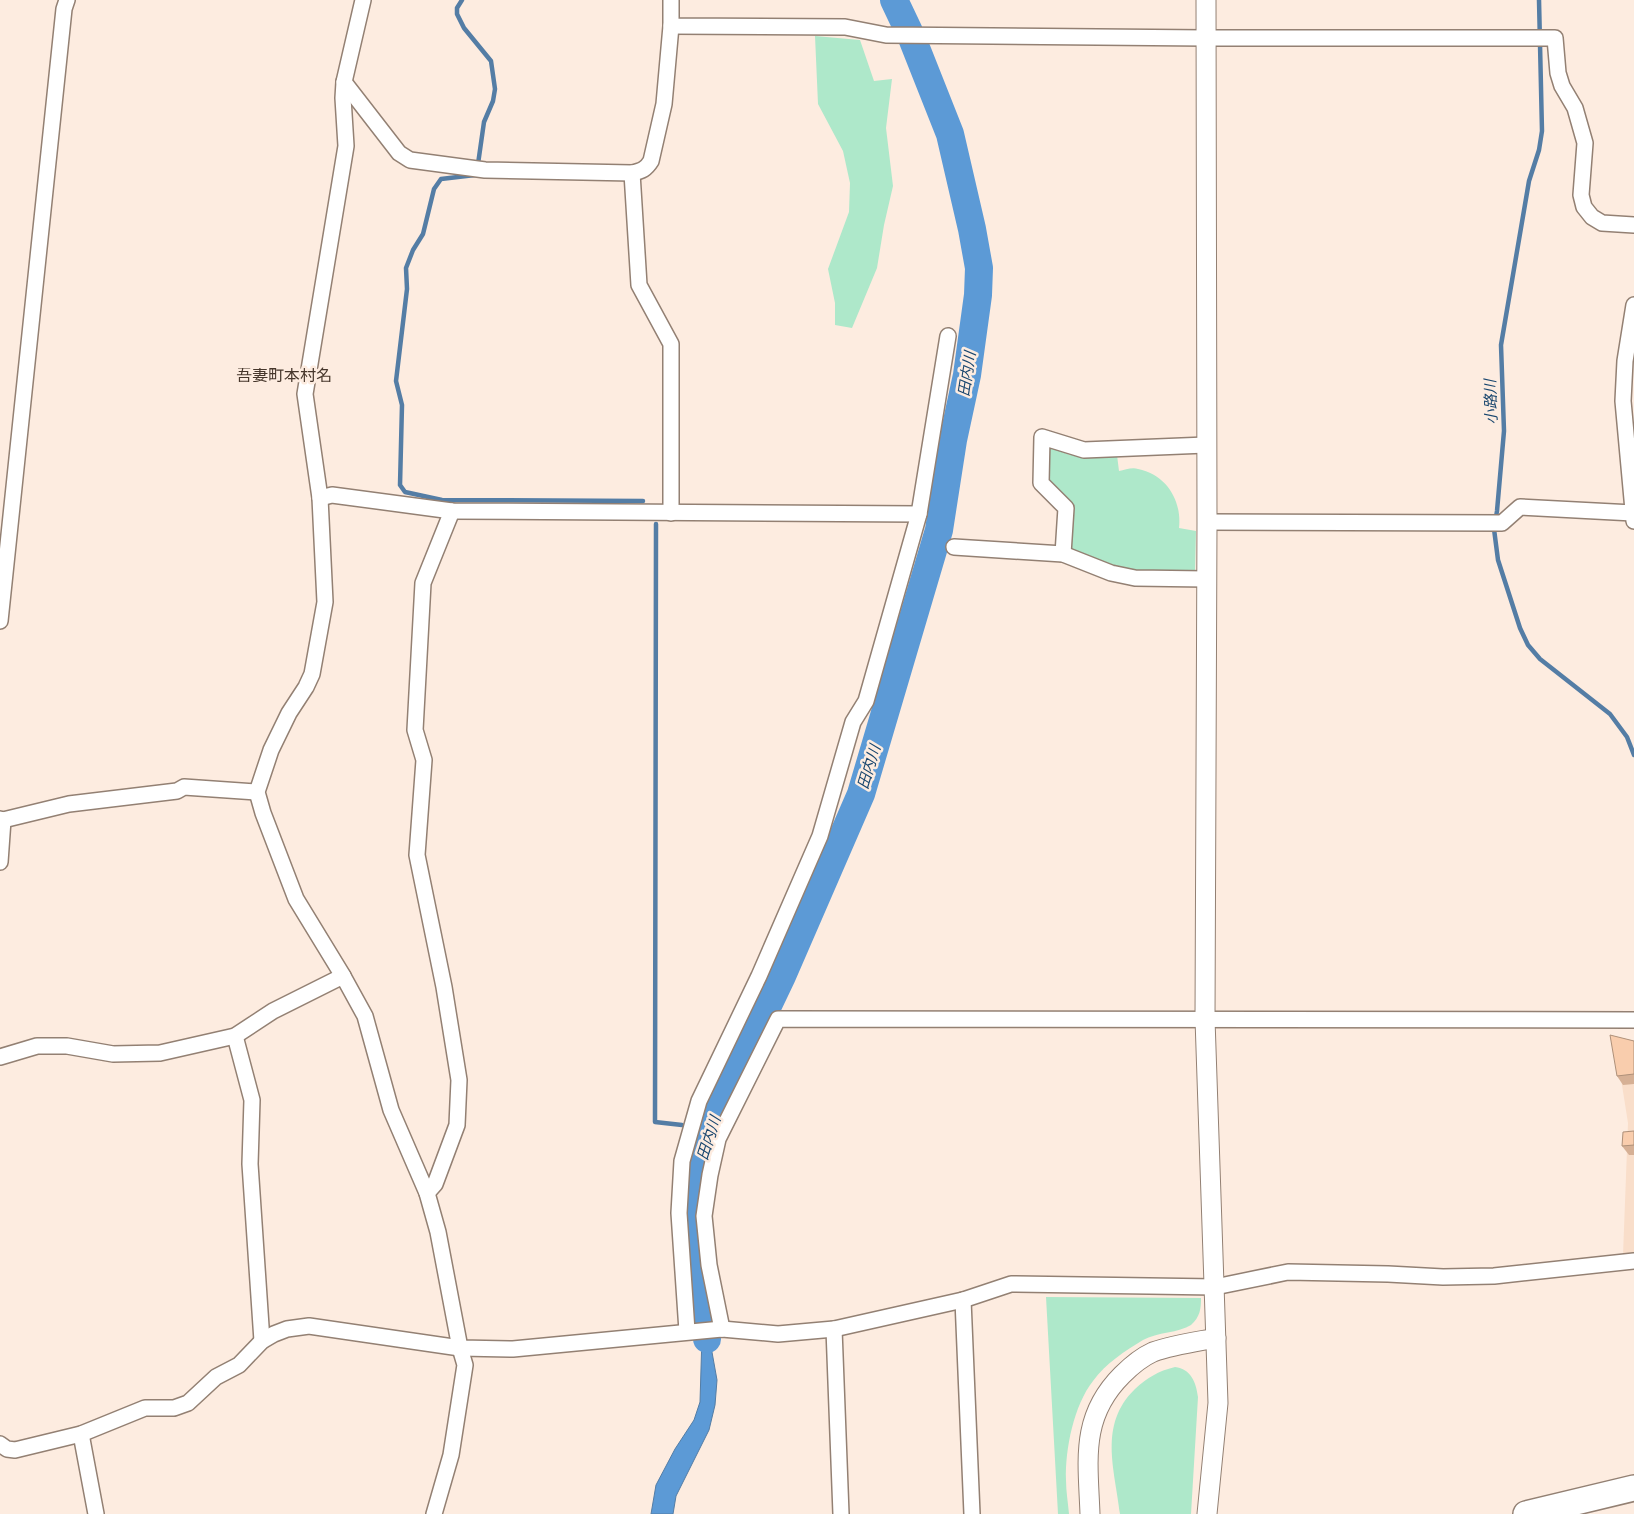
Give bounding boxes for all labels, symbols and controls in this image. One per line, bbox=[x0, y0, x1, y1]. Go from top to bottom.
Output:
water label: 田内川 bbox=[955, 348, 980, 398]
district label: 吾妻町本村名 bbox=[236, 366, 332, 385]
water label: 小路川 bbox=[1481, 377, 1501, 425]
water label: 田内川 bbox=[854, 741, 885, 791]
water label: 田内川 bbox=[693, 1112, 725, 1162]

